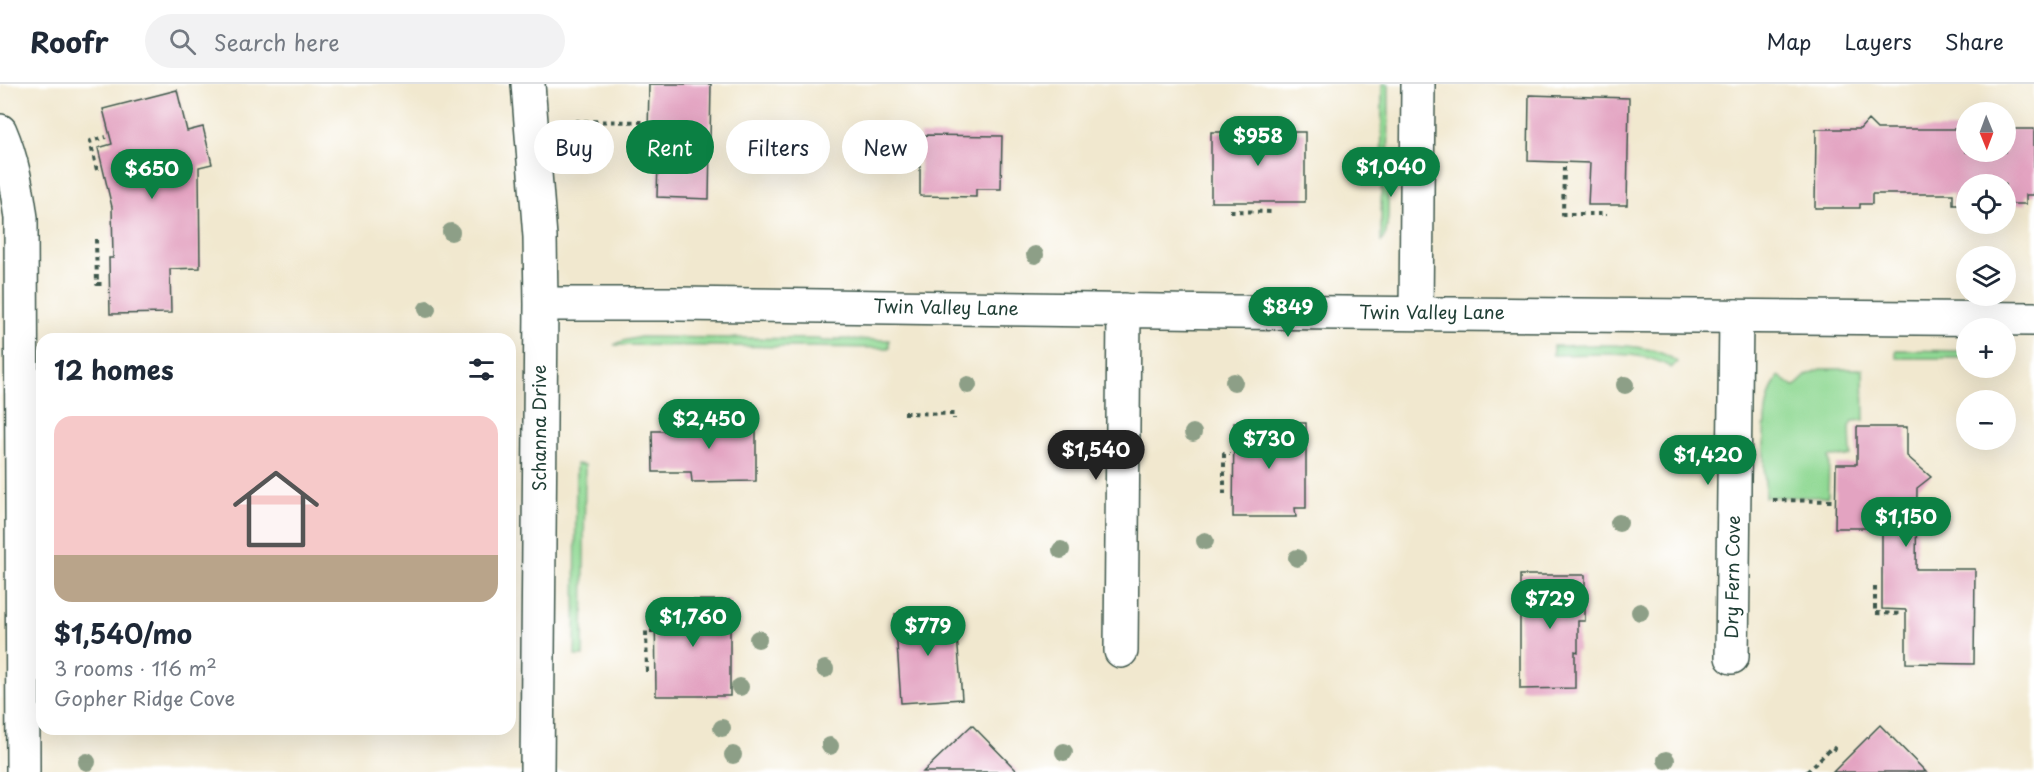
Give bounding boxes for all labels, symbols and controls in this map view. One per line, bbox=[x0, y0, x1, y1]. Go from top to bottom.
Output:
search box bbox=[145, 14, 565, 68]
text: Roofr bbox=[30, 20, 109, 63]
icon: search bbox=[166, 25, 199, 58]
text: Search here bbox=[214, 25, 339, 58]
text: Map bbox=[1767, 25, 1811, 57]
text: Layers bbox=[1844, 25, 1912, 57]
text: Share bbox=[1945, 25, 2004, 57]
north arrow bbox=[1956, 102, 2016, 162]
map controls bbox=[1956, 102, 2016, 450]
pin: $958 bbox=[1222, 116, 1294, 167]
chip: Buy bbox=[534, 120, 614, 174]
chip: Rent bbox=[626, 120, 714, 174]
chip: Filters bbox=[726, 120, 830, 174]
chip: New bbox=[842, 120, 928, 174]
text: $958 bbox=[1233, 120, 1283, 150]
pin: $1,040 bbox=[1342, 147, 1440, 198]
pin: $650 bbox=[116, 149, 188, 200]
text: $1,040 bbox=[1356, 151, 1426, 181]
text: $650 bbox=[125, 153, 179, 183]
button: locate bbox=[1956, 174, 2016, 234]
button: layers bbox=[1956, 246, 2016, 306]
pin: $849 bbox=[1252, 287, 1324, 338]
text: $849 bbox=[1263, 291, 1313, 321]
street label: Twin Valley Lane bbox=[873, 292, 1019, 321]
street label: Twin Valley Lane bbox=[1359, 298, 1505, 325]
button: + bbox=[1956, 318, 2016, 378]
text: 12 homes bbox=[54, 350, 174, 389]
icon: filters bbox=[465, 353, 498, 386]
street label: Schanna Drive bbox=[525, 365, 552, 491]
button: − bbox=[1956, 390, 2016, 450]
pin: $2,450 bbox=[660, 399, 758, 450]
text: $2,450 bbox=[673, 403, 745, 433]
pin: $730 bbox=[1233, 419, 1305, 470]
text: $730 bbox=[1243, 423, 1295, 453]
pin: $1,540 bbox=[1047, 430, 1145, 481]
text: $1,540 bbox=[1062, 434, 1130, 464]
pin: $1,420 bbox=[1659, 435, 1757, 486]
text: $1,420 bbox=[1673, 439, 1743, 469]
icon: home bbox=[222, 455, 330, 563]
pin: $1,150 bbox=[1857, 497, 1955, 548]
text: $1,150 bbox=[1875, 501, 1937, 531]
street label: Dry Fern Cove bbox=[1717, 515, 1746, 639]
pin: $729 bbox=[1514, 579, 1586, 630]
text: $729 bbox=[1525, 583, 1575, 613]
pin: $1,760 bbox=[644, 597, 742, 648]
text: $1,760 bbox=[659, 601, 727, 631]
pin: $779 bbox=[892, 606, 964, 657]
text: $779 bbox=[905, 610, 951, 640]
text: $1,540/mo bbox=[54, 614, 192, 653]
text: 3 rooms · 116 m² bbox=[54, 653, 217, 683]
text: Gopher Ridge Cove bbox=[54, 683, 235, 713]

